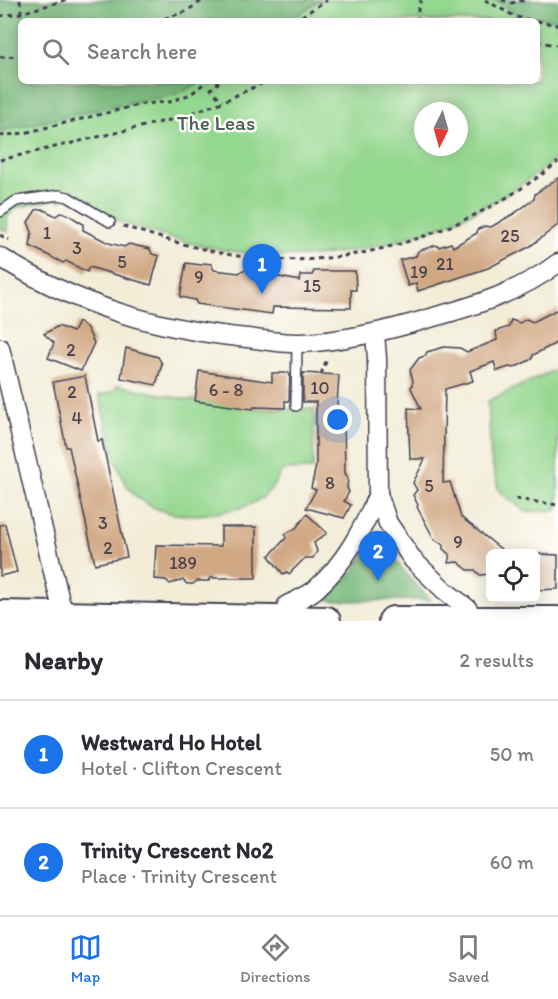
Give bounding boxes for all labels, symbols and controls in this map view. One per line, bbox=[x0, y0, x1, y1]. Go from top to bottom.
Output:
search box bbox=[18, 18, 540, 84]
icon: search bbox=[39, 35, 72, 68]
text: Search here bbox=[87, 38, 197, 65]
north arrow bbox=[414, 102, 468, 156]
park label: The Leas bbox=[177, 110, 255, 135]
house number: 1 bbox=[43, 222, 51, 244]
house number: 25 bbox=[501, 225, 519, 247]
house number: 3 bbox=[72, 237, 82, 259]
pin: 1 bbox=[242, 244, 282, 294]
house number: 5 bbox=[117, 251, 127, 273]
house number: 21 bbox=[436, 253, 454, 275]
house number: 19 bbox=[410, 261, 428, 283]
house number: 9 bbox=[194, 266, 204, 288]
house number: 15 bbox=[303, 275, 321, 297]
house number: 2 bbox=[66, 339, 76, 361]
house number: 10 bbox=[310, 377, 330, 399]
house number: 6 - 8 bbox=[209, 379, 243, 401]
house number: 2 bbox=[67, 381, 77, 403]
your location bbox=[323, 405, 352, 434]
house number: 4 bbox=[72, 407, 83, 429]
house number: 8 bbox=[325, 472, 335, 494]
house number: 5 bbox=[424, 475, 434, 497]
house number: 3 bbox=[98, 512, 108, 534]
house number: 9 bbox=[453, 531, 463, 553]
pin: 2 bbox=[358, 532, 398, 581]
house number: 2 bbox=[103, 537, 113, 559]
map controls bbox=[486, 549, 540, 603]
button: locate bbox=[486, 549, 540, 603]
house number: 189 bbox=[169, 552, 197, 574]
text: Nearby bbox=[24, 644, 103, 676]
text: 2 results bbox=[460, 648, 534, 672]
text: Westward Ho Hotel bbox=[81, 729, 262, 756]
text: 1 bbox=[39, 742, 48, 766]
text: 50 m bbox=[490, 742, 534, 766]
text: Hotel · Clifton Crescent bbox=[81, 756, 282, 780]
text: Trinity Crescent No2 bbox=[81, 837, 273, 864]
text: 2 bbox=[38, 850, 49, 874]
text: 60 m bbox=[490, 850, 534, 874]
text: Place · Trinity Crescent bbox=[81, 864, 277, 888]
tab: Map bbox=[69, 931, 102, 986]
tab: Directions bbox=[240, 931, 310, 986]
tab: Saved bbox=[448, 931, 489, 986]

